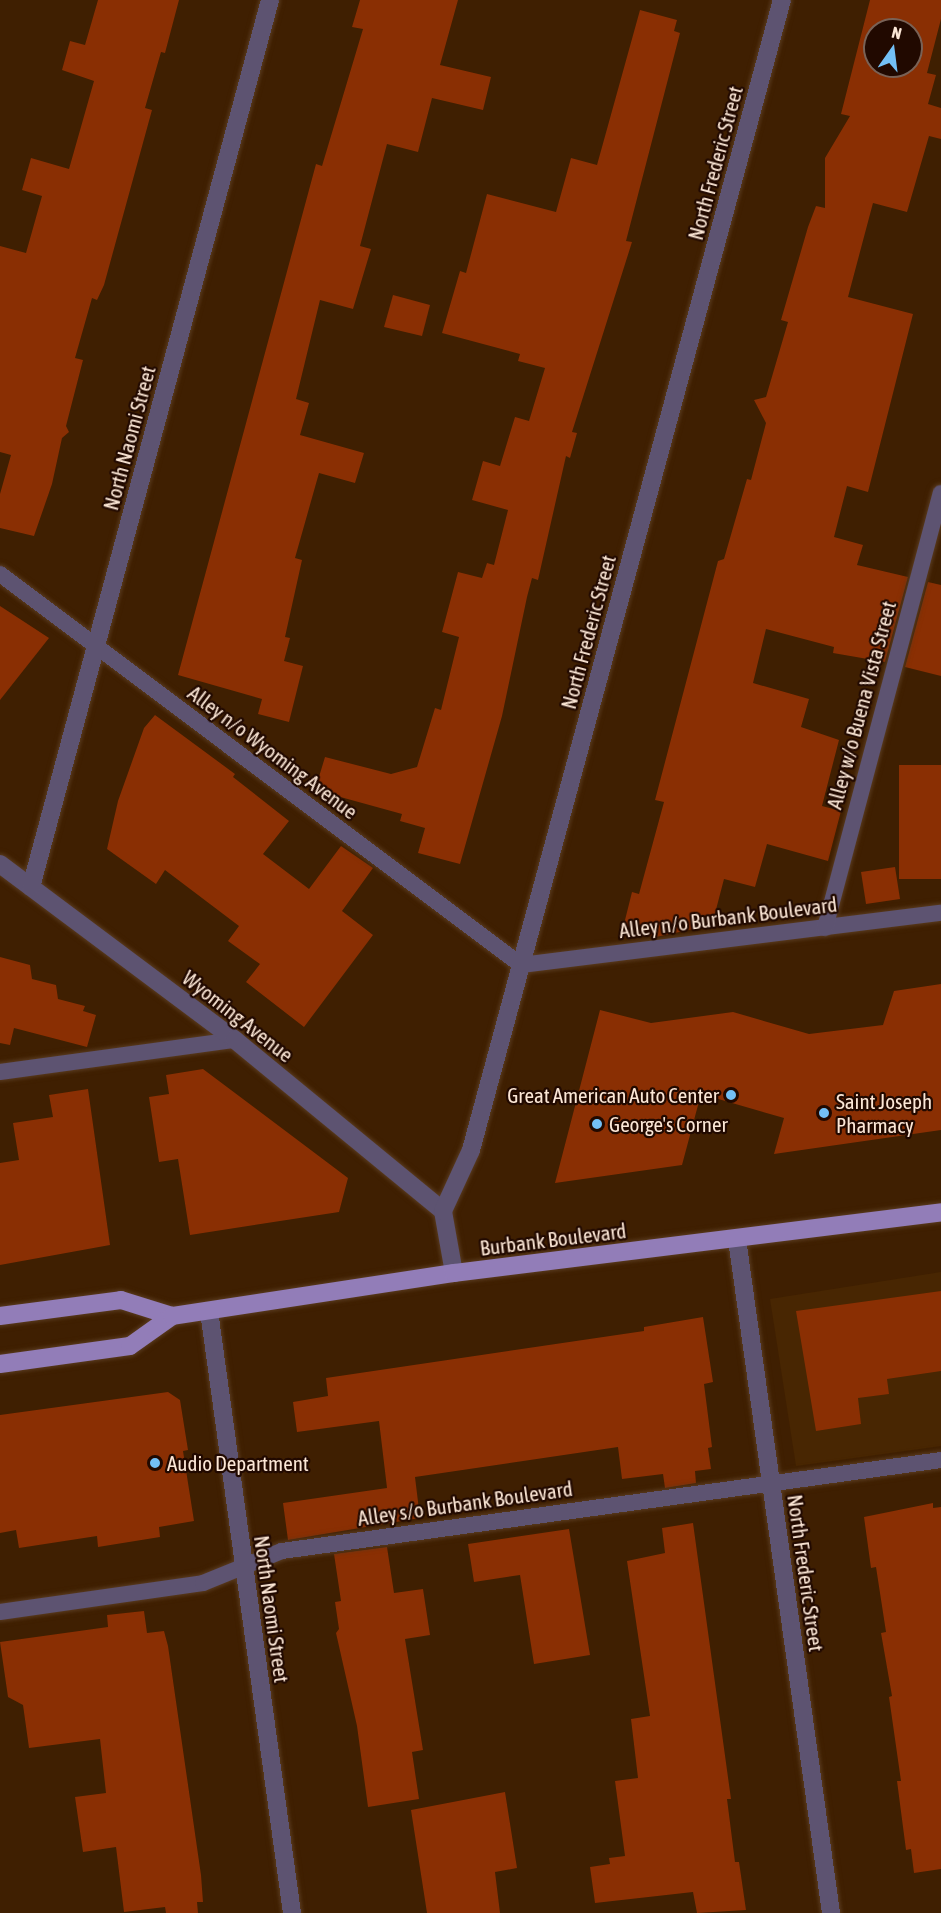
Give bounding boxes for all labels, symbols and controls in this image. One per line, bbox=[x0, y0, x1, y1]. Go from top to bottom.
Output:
north arrow bbox=[863, 18, 923, 78]
text: N bbox=[890, 23, 904, 42]
street label: North Frederic Street bbox=[682, 83, 748, 243]
street label: North Naomi Street bbox=[98, 363, 160, 513]
street label: North Frederic Street bbox=[555, 552, 621, 712]
street label: Alley w/o Buena Vista Street bbox=[821, 598, 901, 812]
street label: Alley n/o Wyoming Avenue bbox=[183, 680, 363, 824]
street label: Alley n/o Burbank Boulevard bbox=[618, 891, 838, 943]
street label: Wyoming Avenue bbox=[178, 965, 298, 1067]
place label: Great American Auto Center bbox=[507, 1082, 719, 1108]
marker: Great American Auto Center bbox=[724, 1088, 738, 1102]
place label: Saint Joseph Pharmacy bbox=[836, 1088, 932, 1138]
marker: Saint Joseph Pharmacy bbox=[817, 1106, 831, 1120]
place label: George's Corner bbox=[609, 1111, 728, 1137]
marker: George's Corner bbox=[590, 1117, 604, 1131]
street label: Burbank Boulevard bbox=[478, 1218, 628, 1260]
place label: Audio Department bbox=[167, 1450, 309, 1476]
marker: Audio Department bbox=[148, 1456, 162, 1470]
street label: Alley s/o Burbank Boulevard bbox=[356, 1475, 574, 1531]
street label: North Frederic Street bbox=[783, 1493, 829, 1653]
street label: North Naomi Street bbox=[249, 1534, 295, 1684]

